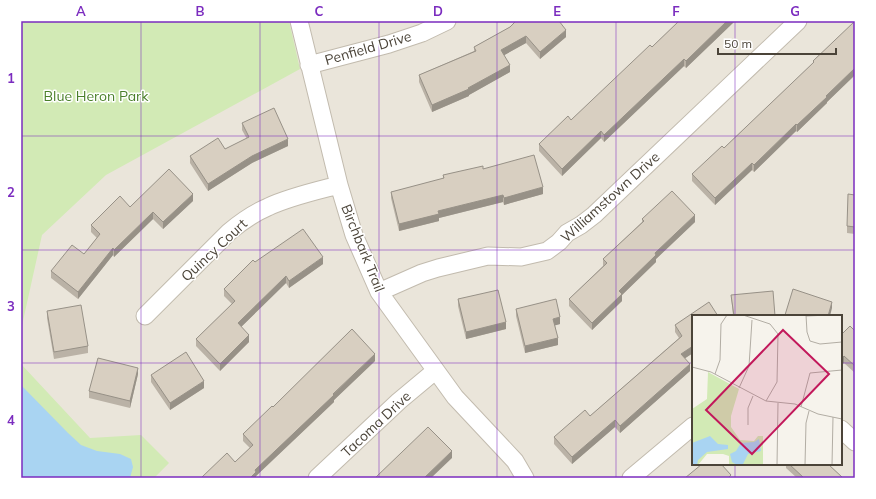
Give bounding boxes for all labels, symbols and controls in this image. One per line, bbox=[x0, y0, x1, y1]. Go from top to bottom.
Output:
text: A bbox=[76, 3, 86, 19]
text: B bbox=[196, 3, 205, 19]
text: C bbox=[315, 3, 324, 19]
text: D bbox=[433, 3, 443, 19]
text: E bbox=[553, 3, 561, 19]
text: F bbox=[672, 3, 680, 19]
text: G bbox=[790, 3, 800, 19]
street label: Penfield Drive bbox=[323, 27, 413, 69]
scale bar bbox=[718, 30, 836, 56]
text: 50 m bbox=[724, 36, 752, 51]
text: 1 bbox=[7, 70, 15, 86]
park label: Blue Heron Park bbox=[44, 87, 149, 105]
street label: Williamstown Drive bbox=[557, 148, 663, 246]
text: 2 bbox=[7, 184, 15, 200]
street label: Birchbark Trail bbox=[337, 201, 389, 295]
street label: Quincy Court bbox=[177, 215, 251, 285]
text: 3 bbox=[7, 298, 15, 314]
inset map bbox=[692, 315, 842, 465]
street label: Tacoma Drive bbox=[337, 387, 415, 461]
text: 4 bbox=[7, 412, 15, 428]

